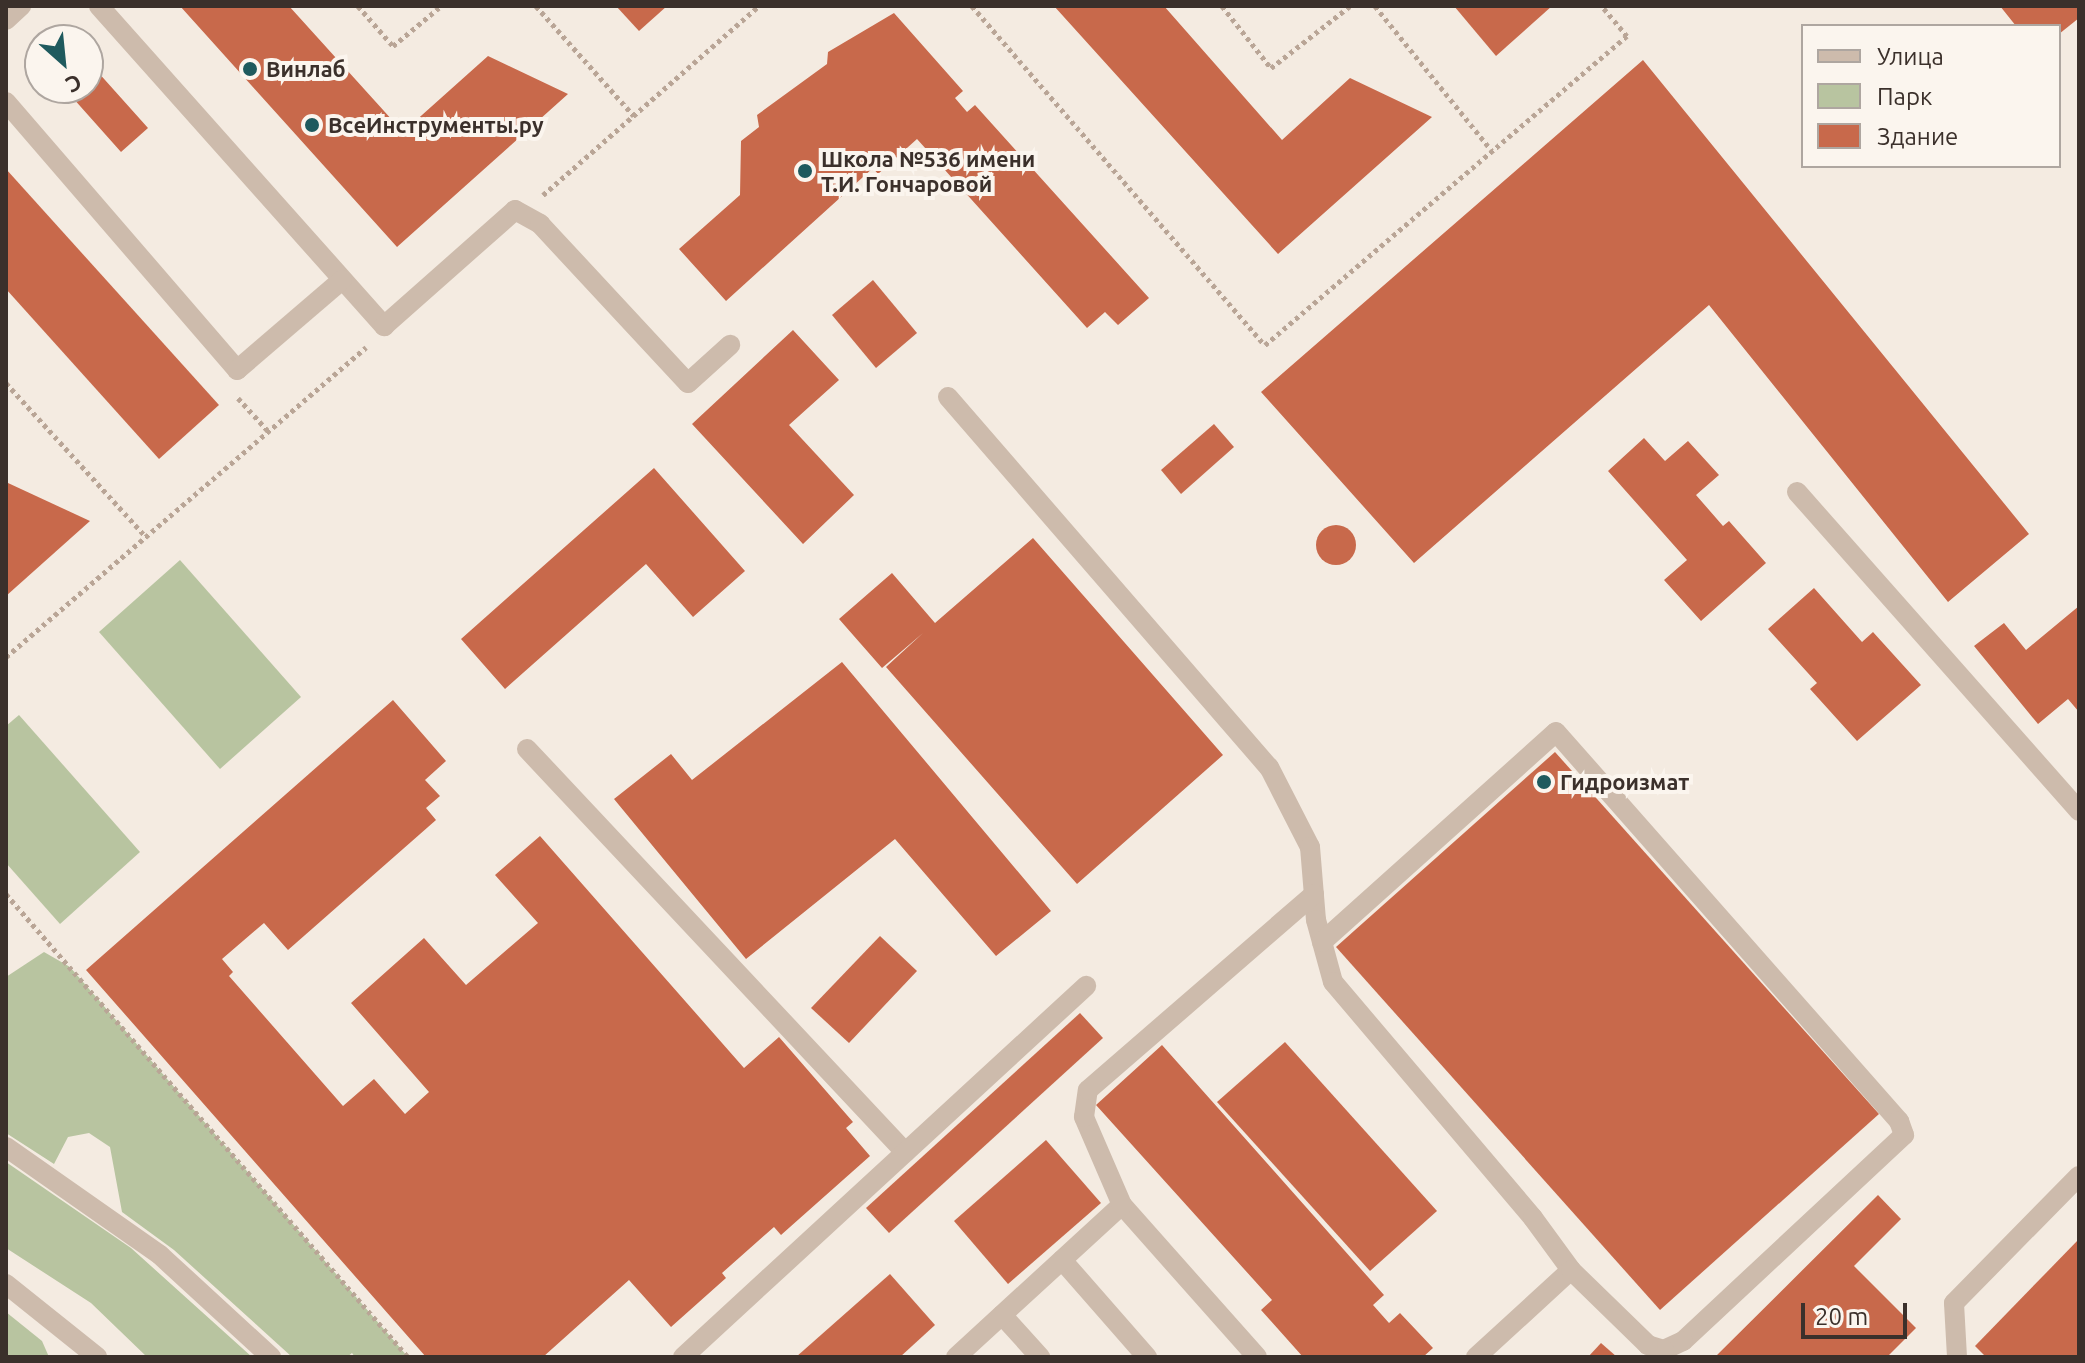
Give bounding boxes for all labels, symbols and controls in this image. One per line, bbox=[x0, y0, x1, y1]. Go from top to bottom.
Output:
north arrow bbox=[24, 24, 104, 104]
legend bbox=[1801, 24, 2061, 168]
text: Улица bbox=[1877, 43, 1944, 70]
place label: Винлаб bbox=[266, 56, 346, 82]
marker: Винлаб bbox=[241, 60, 259, 78]
text: С bbox=[62, 70, 86, 98]
text: Парк bbox=[1877, 83, 1932, 110]
place label: ВсеИнструменты.ру bbox=[328, 112, 544, 138]
marker: ВсеИнструменты.ру bbox=[303, 116, 321, 134]
text: Здание bbox=[1877, 123, 1958, 150]
place label: Школа №536 имени Т.И. Гончаровой bbox=[821, 145, 1035, 196]
marker: Школа №536 имени Т.И. Гончаровой bbox=[796, 162, 814, 180]
place label: Гидроизмат bbox=[1560, 769, 1689, 795]
marker: Гидроизмат bbox=[1535, 773, 1553, 791]
scale bar bbox=[1805, 1287, 1911, 1337]
text: 20 m bbox=[1815, 1303, 1868, 1330]

